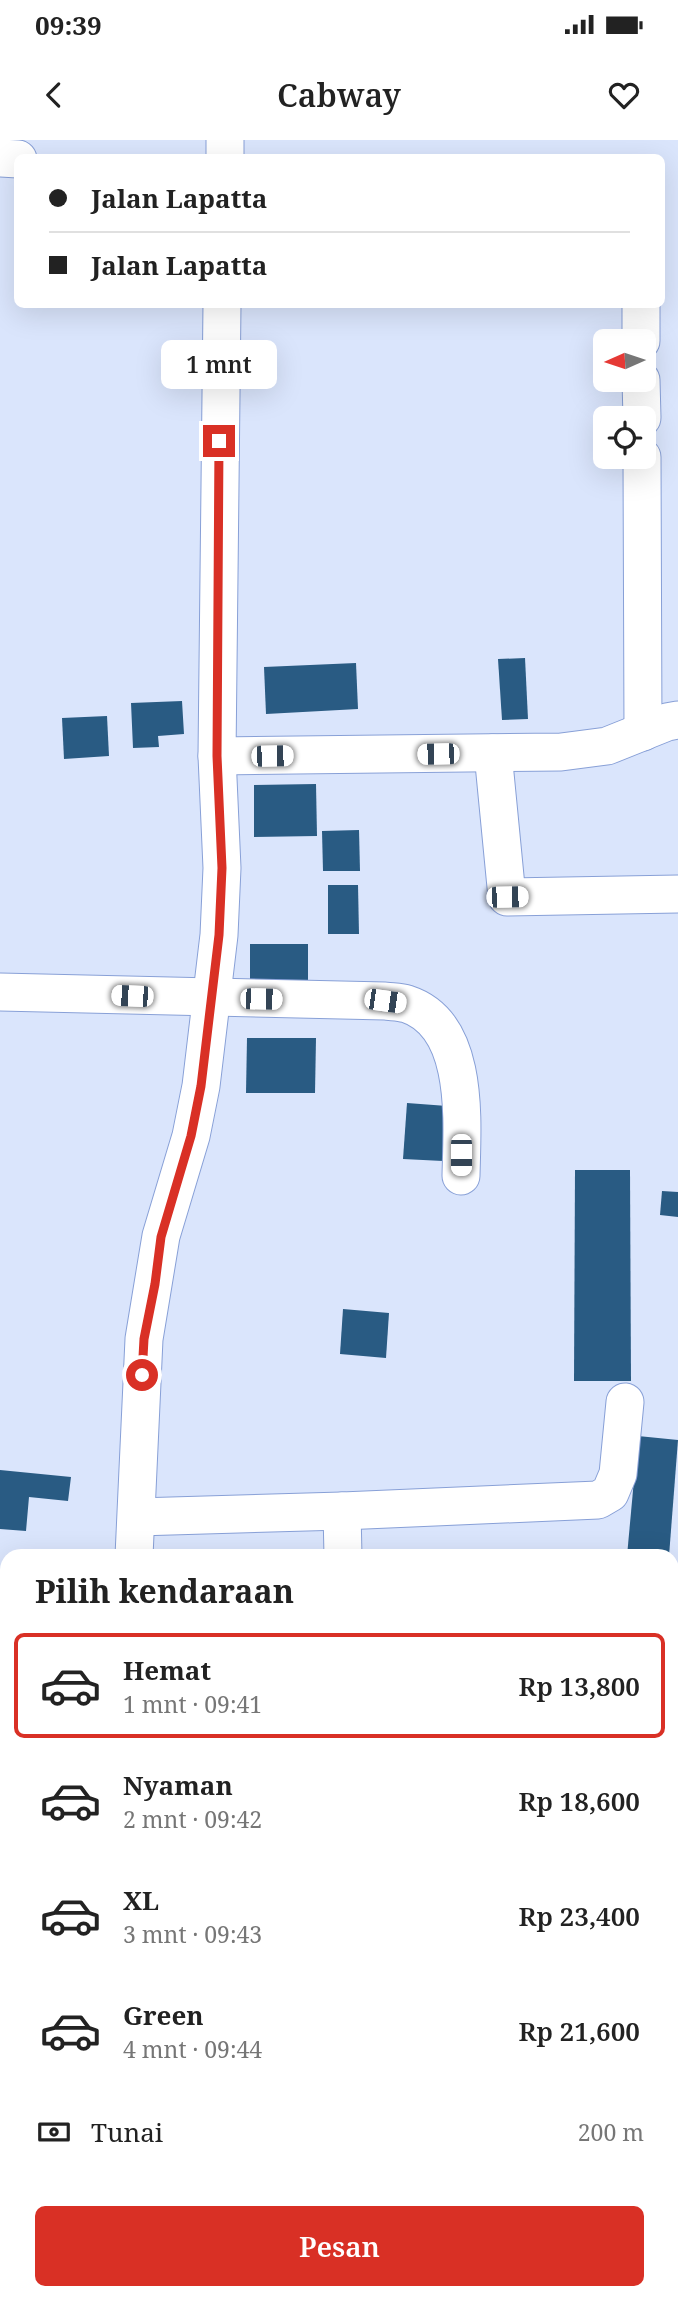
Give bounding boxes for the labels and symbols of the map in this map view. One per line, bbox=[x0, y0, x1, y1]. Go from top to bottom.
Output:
north arrow bbox=[593, 329, 656, 392]
callout: 1 mnt bbox=[161, 340, 277, 388]
route end bbox=[203, 425, 235, 457]
car bbox=[417, 743, 460, 765]
car bbox=[251, 745, 294, 767]
car bbox=[486, 886, 529, 908]
car bbox=[111, 985, 154, 1007]
car bbox=[240, 988, 283, 1010]
car bbox=[363, 988, 408, 1014]
car bbox=[451, 1134, 472, 1176]
route start bbox=[126, 1359, 158, 1391]

